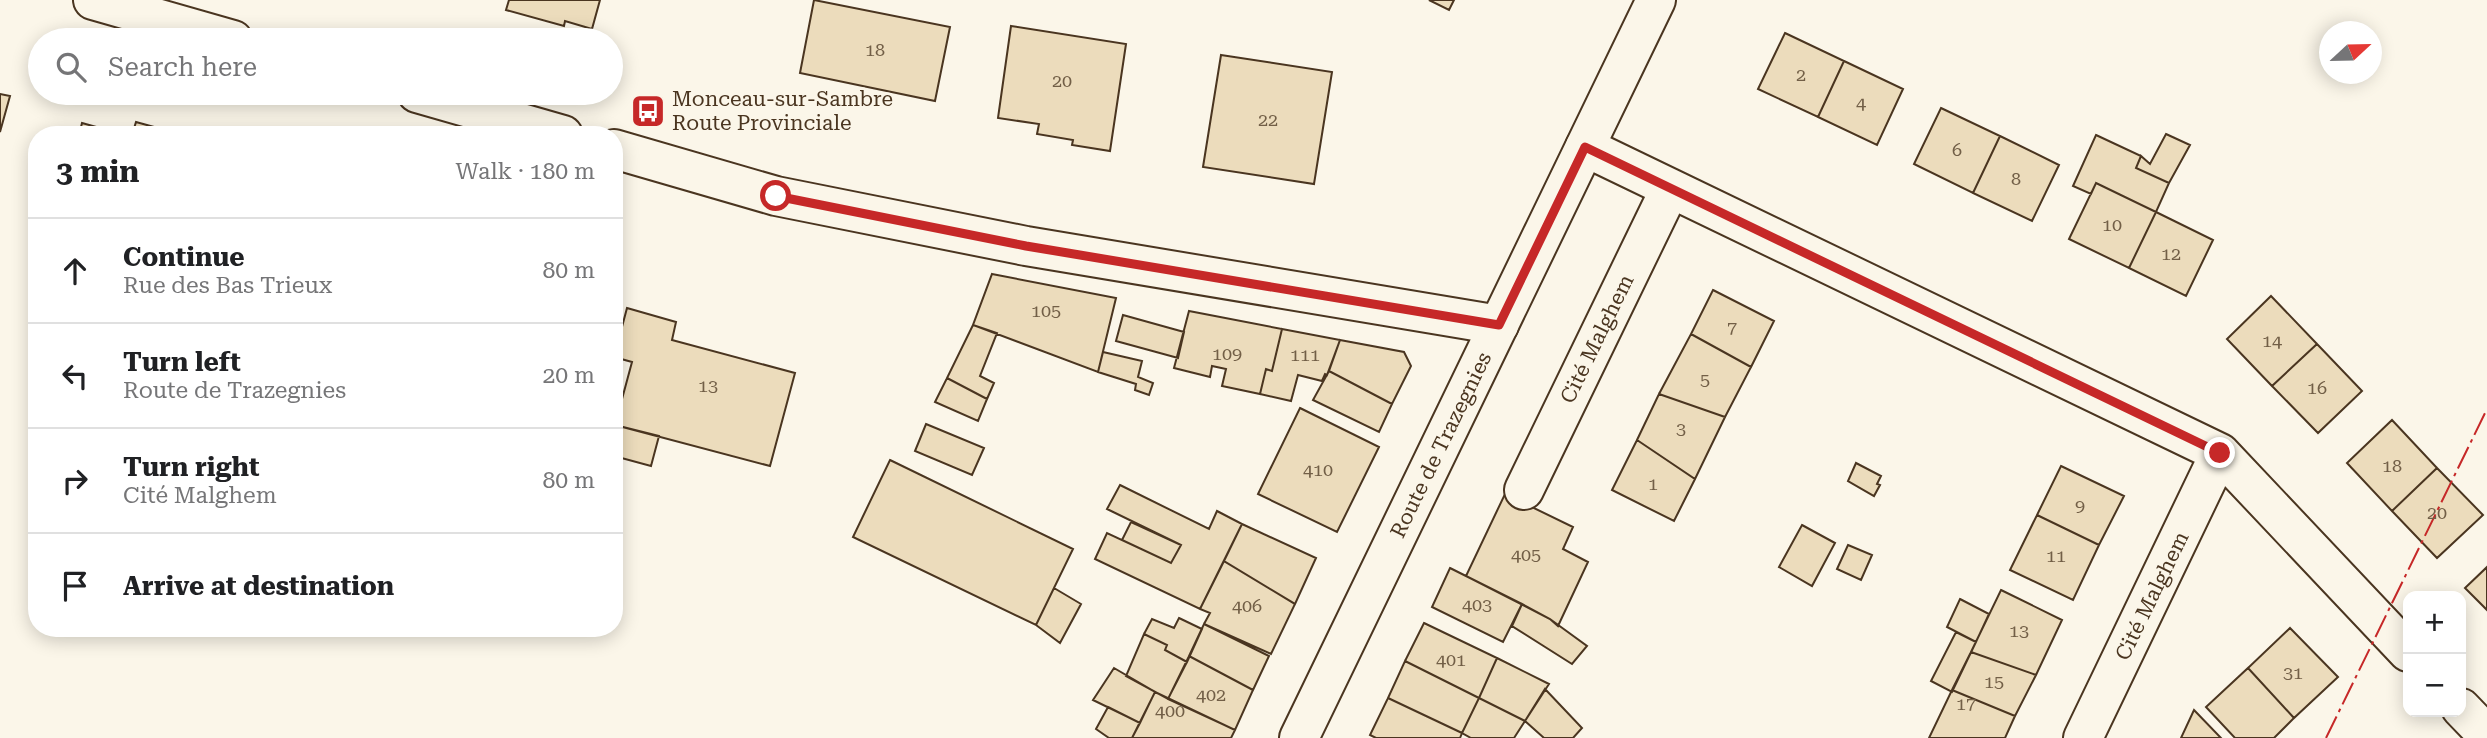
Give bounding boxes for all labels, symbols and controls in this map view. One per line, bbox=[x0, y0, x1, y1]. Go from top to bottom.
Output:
north arrow bbox=[2319, 21, 2382, 84]
search box bbox=[28, 28, 623, 105]
house number: 18 bbox=[865, 39, 885, 60]
icon: search bbox=[52, 48, 90, 86]
text: Search here bbox=[108, 52, 257, 82]
house number: 2 bbox=[1796, 64, 1806, 85]
house number: 20 bbox=[1052, 70, 1072, 91]
place label: Monceau-sur-Sambre Route Provinciale bbox=[672, 87, 893, 135]
bus stop icon: Monceau-sur-Sambre Route Provinciale bbox=[629, 92, 667, 130]
house number: 4 bbox=[1856, 92, 1866, 113]
house number: 22 bbox=[1258, 109, 1278, 130]
house number: 6 bbox=[1952, 139, 1962, 160]
text: 3 min bbox=[56, 154, 139, 189]
text: Walk · 180 m bbox=[456, 158, 595, 185]
house number: 8 bbox=[2011, 168, 2021, 189]
route start bbox=[760, 180, 791, 211]
house number: 10 bbox=[2102, 214, 2122, 235]
text: Continue bbox=[123, 242, 245, 272]
house number: 12 bbox=[2161, 243, 2181, 264]
icon: ahead bbox=[56, 252, 94, 290]
text: 80 m bbox=[542, 257, 595, 284]
street label: Cité Malghem bbox=[1555, 271, 1639, 407]
text: Rue des Bas Trieux bbox=[123, 272, 332, 299]
house number: 105 bbox=[1031, 300, 1061, 321]
house number: 7 bbox=[1727, 317, 1737, 338]
house number: 14 bbox=[2262, 330, 2282, 351]
house number: 109 bbox=[1212, 343, 1242, 364]
house number: 111 bbox=[1290, 344, 1320, 365]
text: Turn left bbox=[123, 347, 241, 377]
street label: Route de Trazegnies bbox=[1386, 348, 1496, 542]
icon: left bbox=[56, 357, 94, 395]
text: 20 m bbox=[542, 362, 595, 389]
house number: 5 bbox=[1700, 369, 1710, 390]
house number: 13 bbox=[698, 375, 718, 396]
text: Route de Trazegnies bbox=[123, 377, 346, 404]
house number: 16 bbox=[2307, 377, 2327, 398]
house number: 3 bbox=[1676, 418, 1686, 439]
route end bbox=[2204, 437, 2235, 468]
text: Turn right bbox=[123, 452, 259, 482]
house number: 18 bbox=[2382, 455, 2402, 476]
house number: 410 bbox=[1303, 459, 1333, 480]
icon: right bbox=[56, 462, 94, 500]
text: 80 m bbox=[542, 467, 595, 494]
house number: 1 bbox=[1648, 473, 1658, 494]
text: Cité Malghem bbox=[123, 482, 277, 509]
house number: 9 bbox=[2075, 495, 2085, 516]
house number: 20 bbox=[2427, 502, 2447, 523]
street label: Cité Malghem bbox=[2110, 528, 2194, 664]
house number: 405 bbox=[1511, 544, 1541, 565]
house number: 11 bbox=[2046, 545, 2066, 566]
icon: arrive bbox=[56, 567, 94, 605]
text: Arrive at destination bbox=[123, 571, 394, 601]
map controls bbox=[2403, 591, 2466, 717]
button: + bbox=[2403, 591, 2466, 654]
house number: 403 bbox=[1462, 594, 1492, 615]
house number: 406 bbox=[1232, 595, 1262, 616]
house number: 13 bbox=[2009, 620, 2029, 641]
house number: 401 bbox=[1436, 649, 1466, 670]
button: − bbox=[2403, 654, 2466, 717]
house number: 31 bbox=[2283, 662, 2303, 683]
house number: 15 bbox=[1984, 671, 2004, 692]
house number: 402 bbox=[1196, 684, 1226, 705]
house number: 17 bbox=[1956, 693, 1976, 714]
house number: 400 bbox=[1155, 700, 1185, 721]

